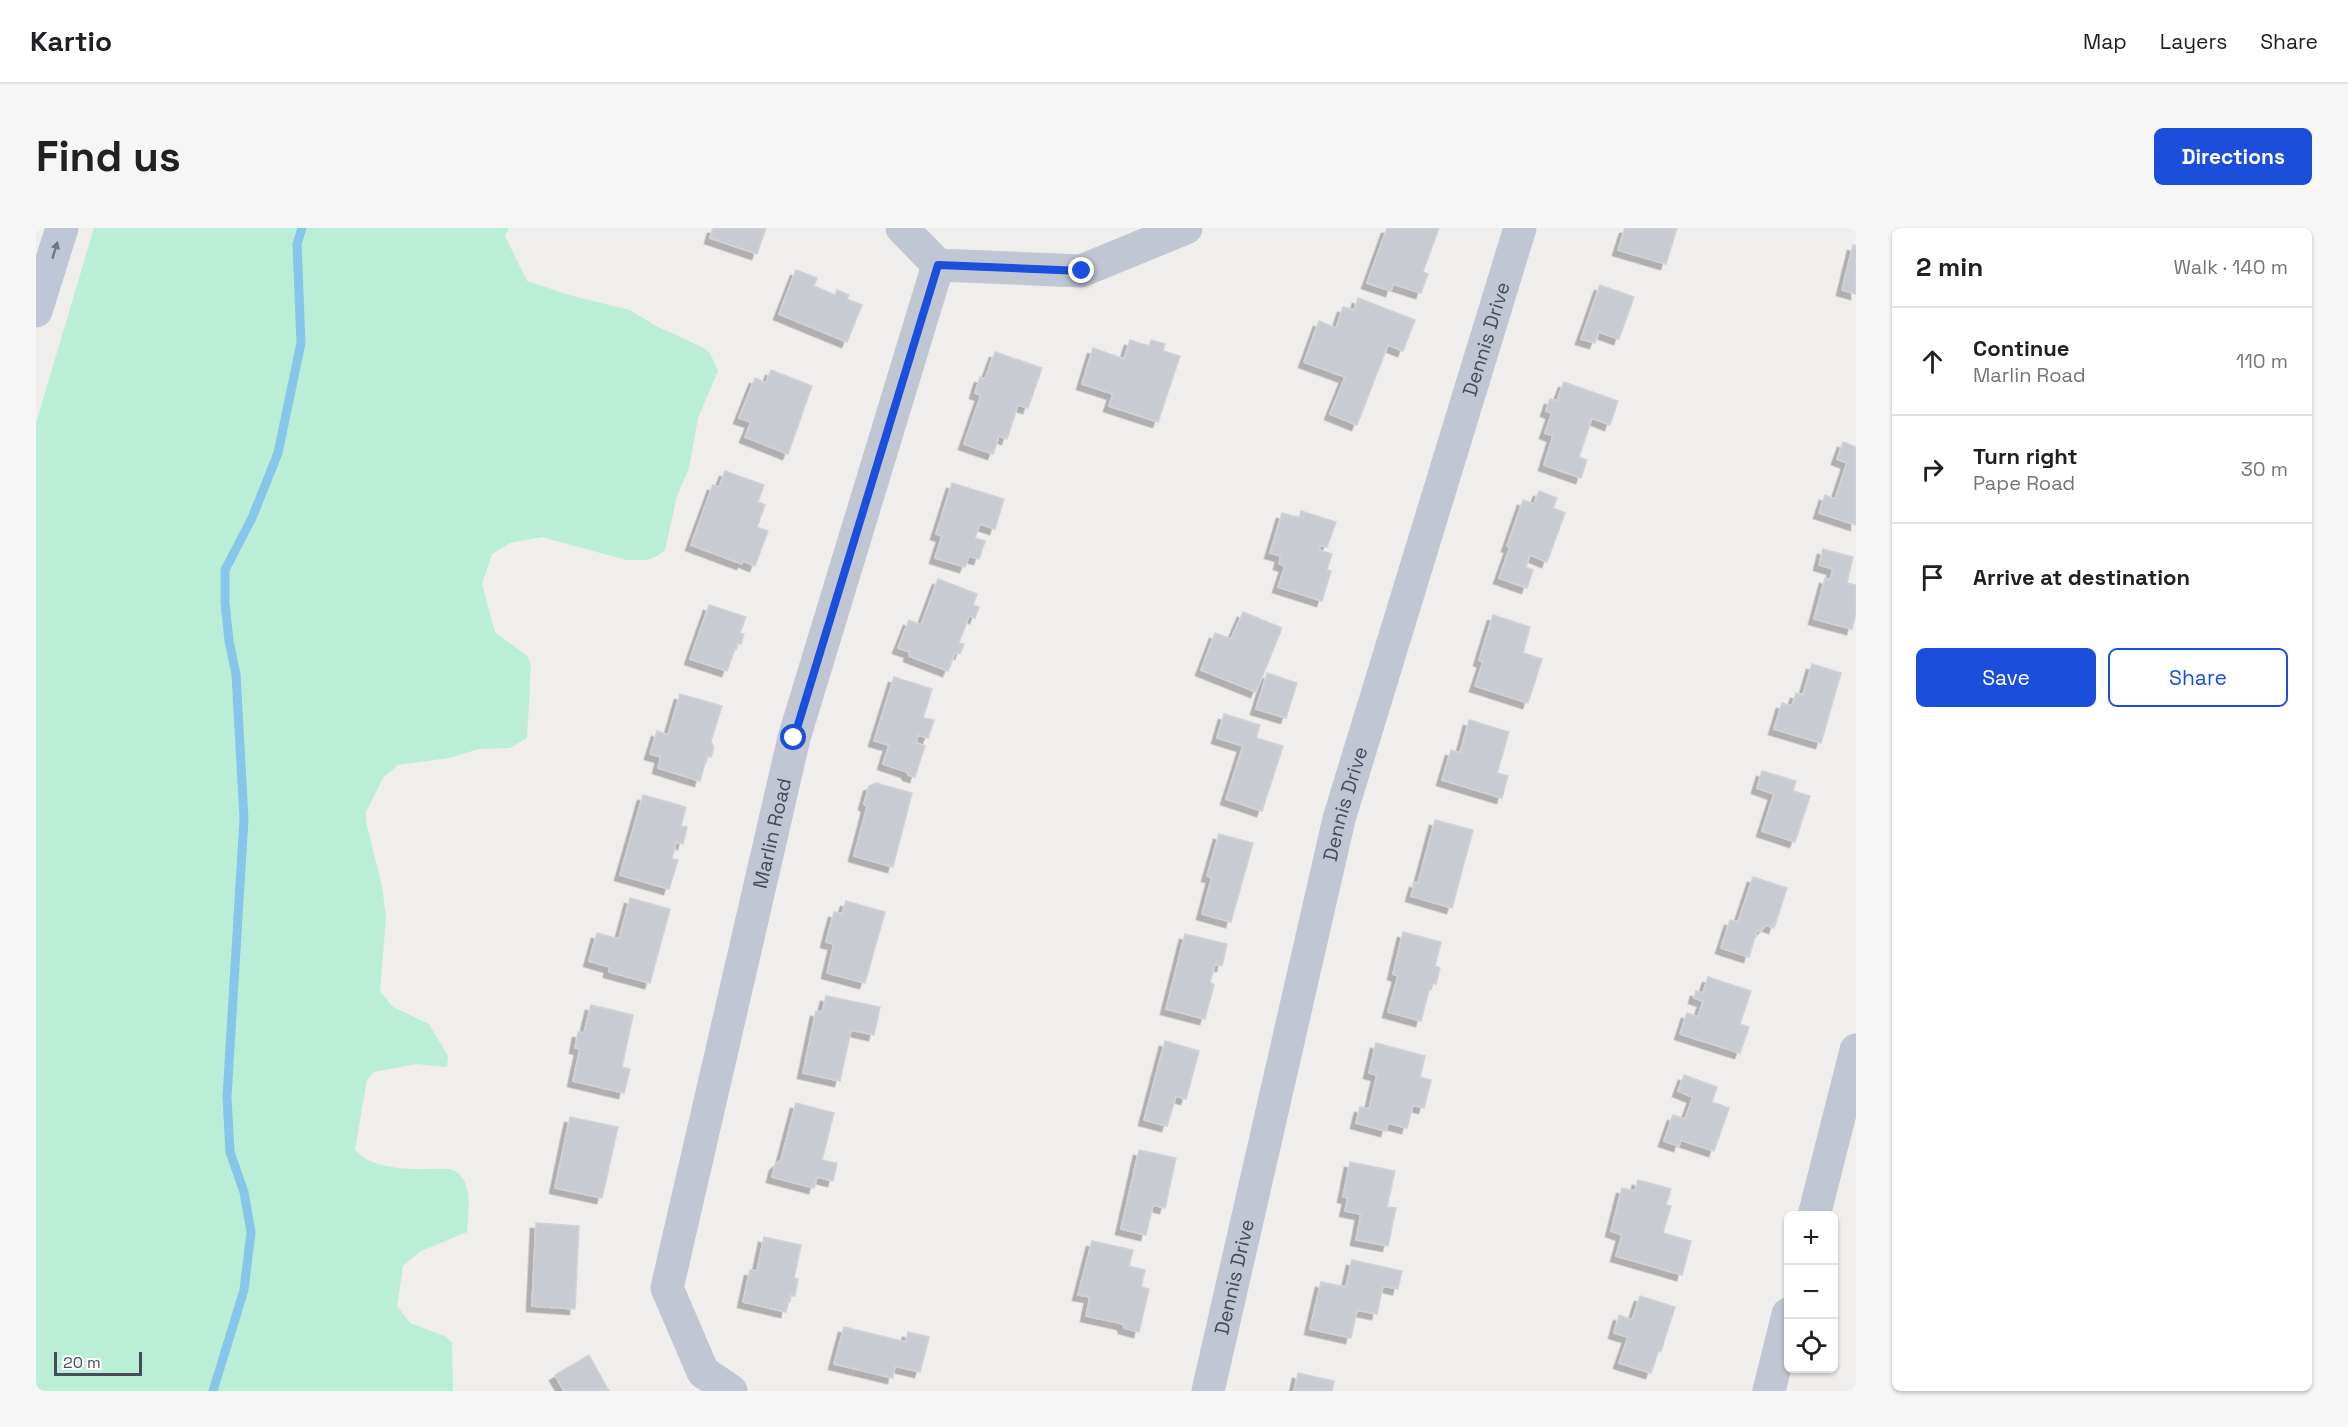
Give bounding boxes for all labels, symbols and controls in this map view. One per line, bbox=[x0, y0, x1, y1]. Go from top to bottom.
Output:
text: Kartio bbox=[30, 23, 112, 59]
text: Map bbox=[2083, 28, 2127, 55]
text: Layers bbox=[2160, 28, 2227, 55]
text: Share bbox=[2260, 28, 2318, 55]
button: Directions bbox=[2154, 128, 2312, 185]
text: Find us bbox=[36, 130, 181, 183]
one-way arrow bbox=[51, 241, 60, 259]
text: 2 min bbox=[1916, 250, 1983, 284]
text: Walk · 140 m bbox=[2174, 254, 2288, 280]
route end bbox=[1068, 257, 1094, 283]
street label: Dennis Drive bbox=[1456, 279, 1516, 399]
text: Continue bbox=[1973, 334, 2069, 362]
icon: ahead bbox=[1916, 345, 1949, 378]
text: 110 m bbox=[2236, 348, 2288, 374]
text: Marlin Road bbox=[1973, 362, 2086, 388]
text: Turn right bbox=[1973, 442, 2078, 470]
icon: right bbox=[1916, 453, 1949, 486]
text: 30 m bbox=[2241, 456, 2288, 482]
text: Pape Road bbox=[1973, 470, 2075, 496]
icon: arrive bbox=[1916, 561, 1949, 594]
text: Arrive at destination bbox=[1973, 563, 2190, 591]
button: Save bbox=[1916, 648, 2096, 707]
button: Share bbox=[2108, 648, 2288, 707]
route start bbox=[780, 724, 806, 750]
street label: Dennis Drive bbox=[1317, 743, 1373, 864]
street label: Marlin Road bbox=[747, 775, 797, 891]
map controls bbox=[1784, 1211, 1838, 1373]
button: + bbox=[1784, 1211, 1838, 1265]
street label: Dennis Drive bbox=[1208, 1216, 1260, 1337]
button: − bbox=[1784, 1265, 1838, 1319]
button: locate bbox=[1784, 1319, 1838, 1373]
scale bar bbox=[54, 1349, 142, 1376]
text: 20 m bbox=[63, 1352, 101, 1373]

